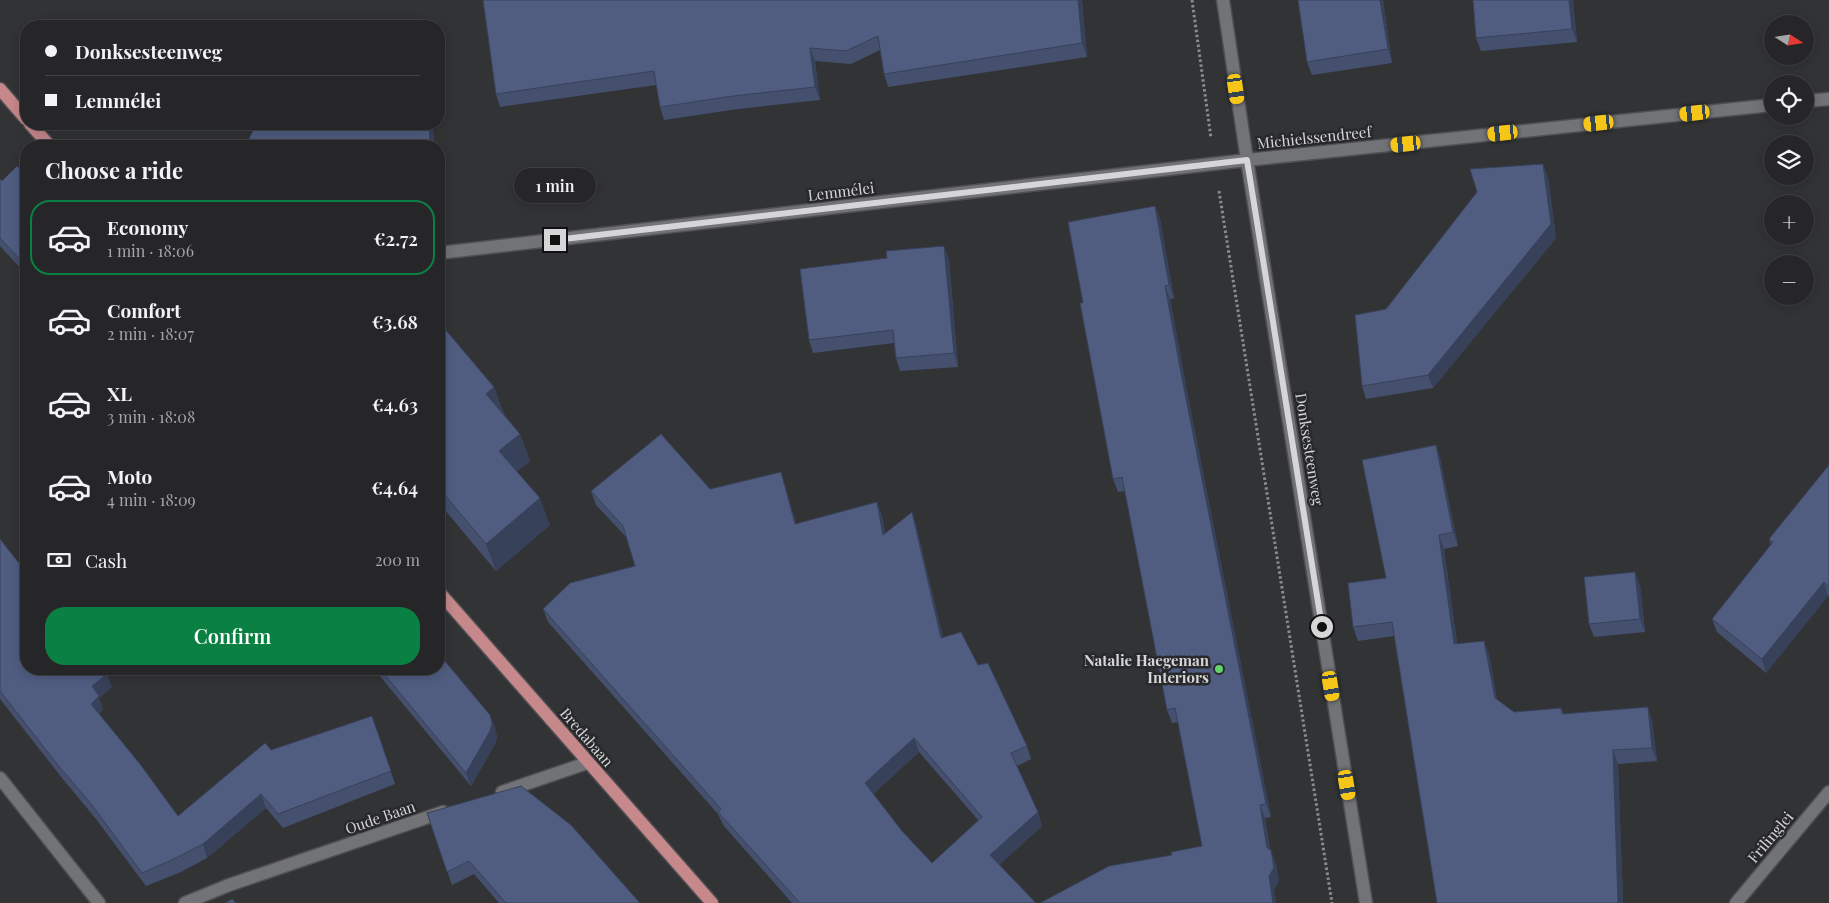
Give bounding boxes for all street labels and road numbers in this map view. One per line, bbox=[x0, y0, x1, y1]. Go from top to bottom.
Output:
street label: Michielssendreef bbox=[1256, 121, 1373, 153]
street label: Lemmélei bbox=[807, 177, 876, 205]
street label: Donksesteenweg bbox=[1291, 391, 1329, 507]
street label: Bredabaan bbox=[556, 703, 618, 771]
street label: Oude Baan bbox=[342, 796, 418, 838]
street label: Frilinglei bbox=[1743, 807, 1798, 867]

